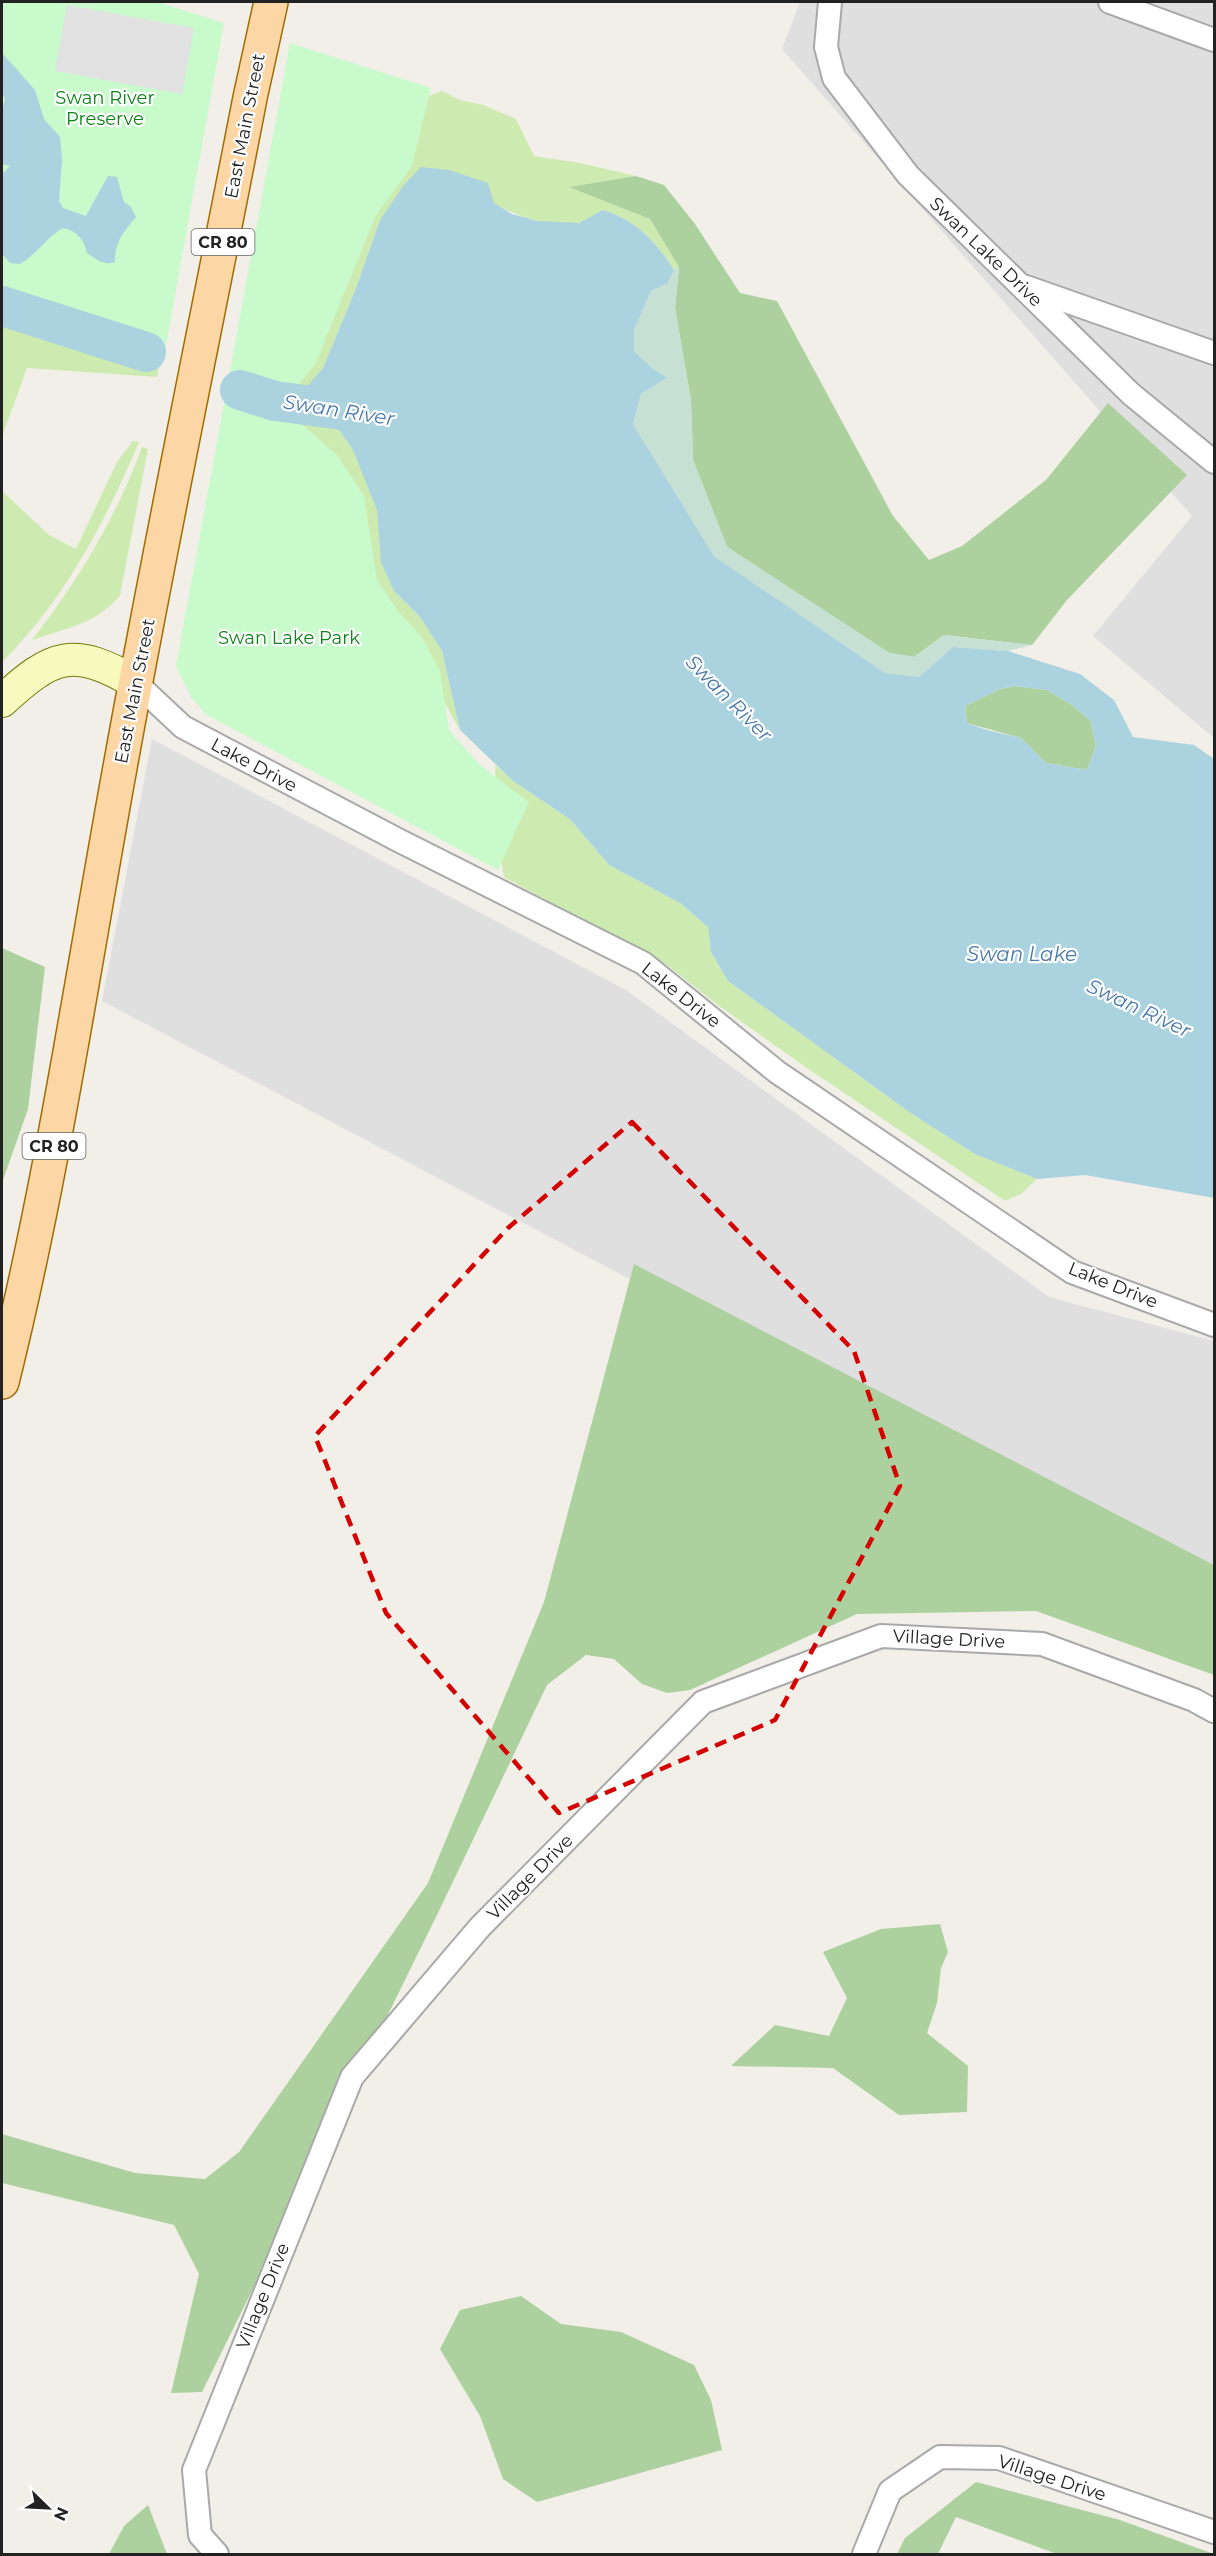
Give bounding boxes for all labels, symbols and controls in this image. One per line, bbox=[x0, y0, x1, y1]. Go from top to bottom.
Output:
street label: East Main Street bbox=[220, 52, 270, 200]
park label: Swan River Preserve bbox=[55, 87, 155, 130]
street label: Swan Lake Drive bbox=[925, 193, 1047, 311]
road number: CR 80 bbox=[192, 229, 254, 255]
water label: Swan River bbox=[282, 389, 397, 431]
street label: East Main Street bbox=[110, 617, 160, 765]
park label: Swan Lake Park bbox=[218, 627, 360, 649]
water label: Swan River bbox=[681, 650, 778, 747]
street label: Lake Drive bbox=[207, 733, 301, 797]
water label: Swan Lake bbox=[967, 942, 1077, 966]
street label: Lake Drive bbox=[637, 957, 725, 1033]
water label: Swan River bbox=[1083, 973, 1196, 1043]
road number: CR 80 bbox=[22, 1133, 86, 1159]
street label: Lake Drive bbox=[1065, 1257, 1161, 1313]
street label: Village Drive bbox=[892, 1625, 1006, 1653]
street label: Village Drive bbox=[482, 1829, 578, 1925]
street label: Village Drive bbox=[232, 2240, 294, 2352]
street label: Village Drive bbox=[995, 2450, 1109, 2506]
north arrow bbox=[18, 2478, 78, 2538]
text: N bbox=[50, 2504, 73, 2524]

